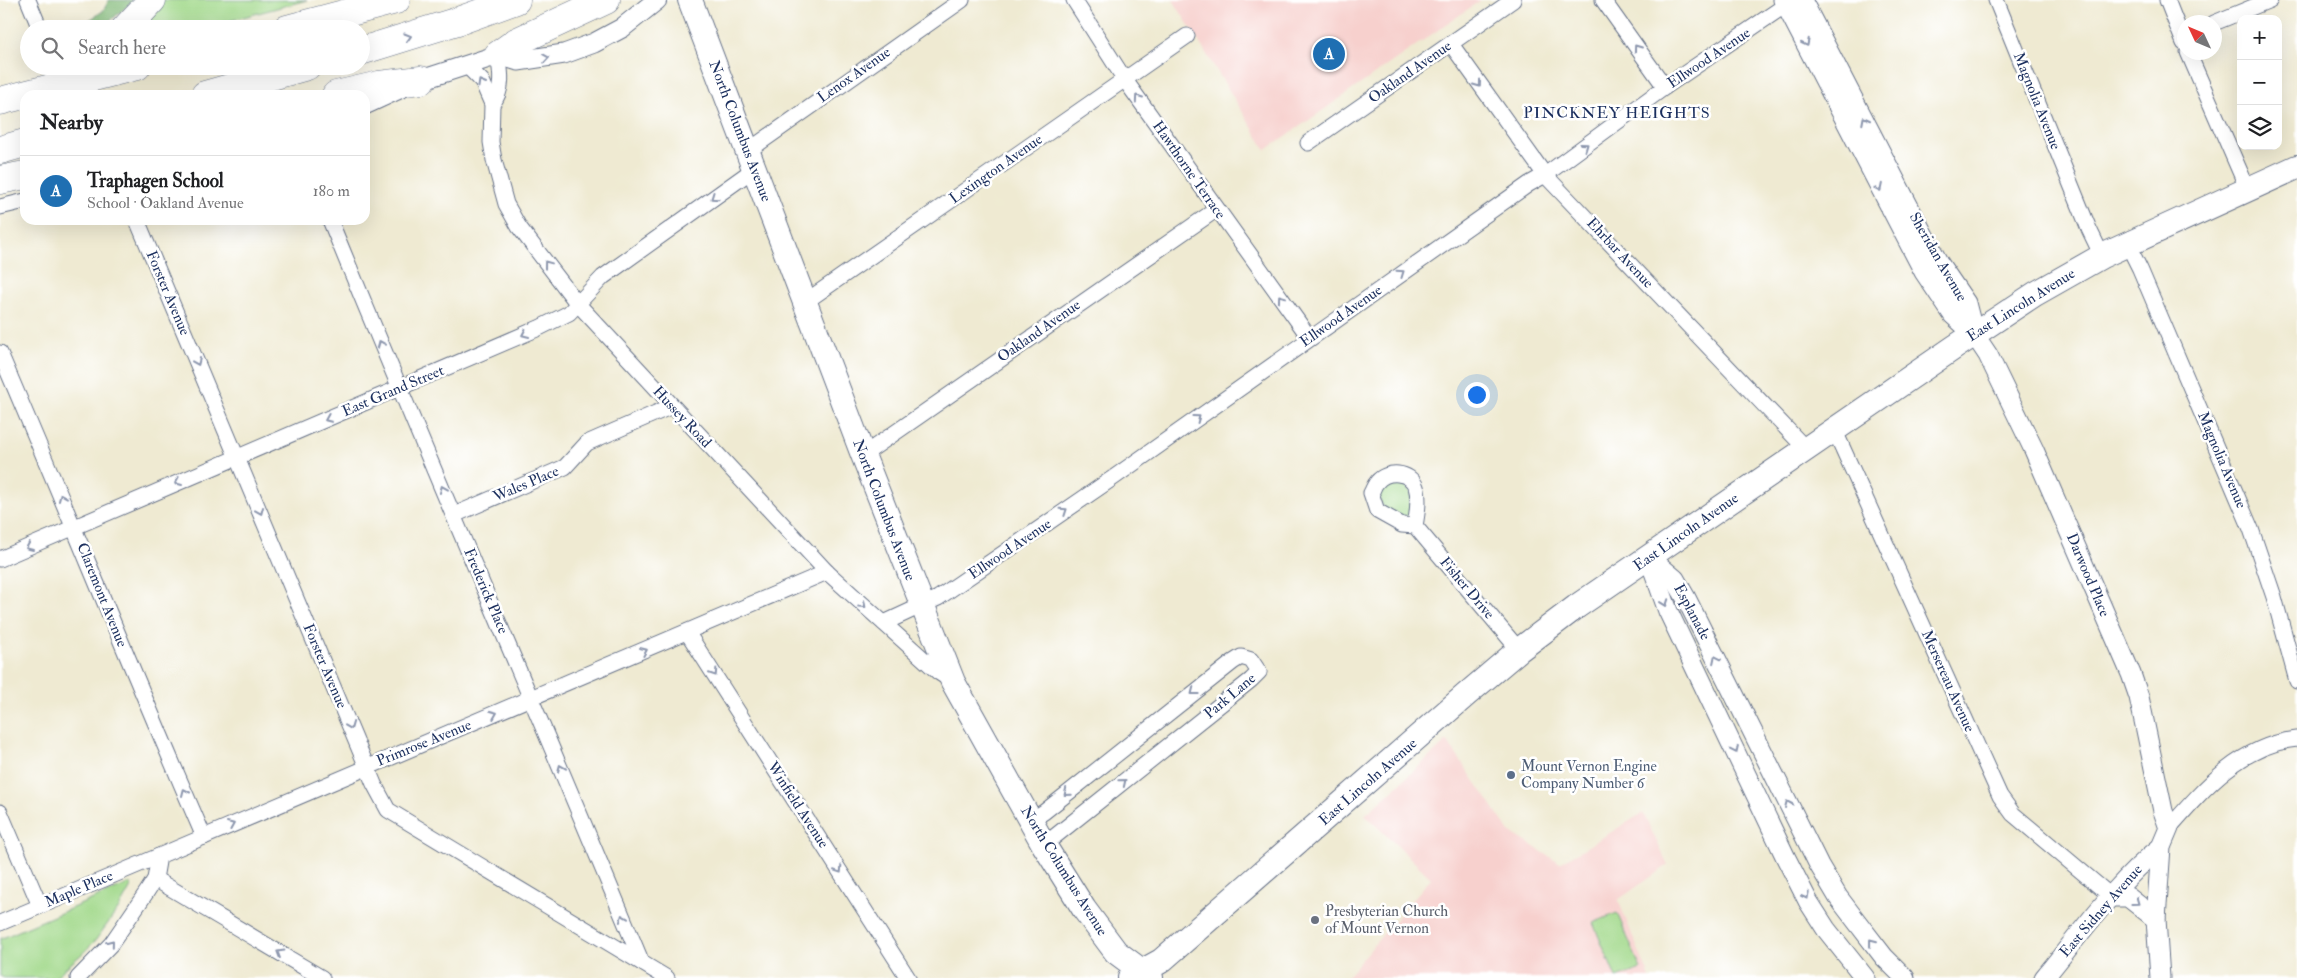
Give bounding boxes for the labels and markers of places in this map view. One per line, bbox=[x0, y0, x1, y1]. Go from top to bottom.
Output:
pin: A bbox=[1313, 35, 1345, 73]
place label: Mount Vernon Engine Company Number 6 bbox=[1521, 757, 1657, 794]
marker: Mount Vernon Engine Company Number 6 bbox=[1505, 769, 1517, 781]
place label: Presbyterian Church of Mount Vernon bbox=[1325, 902, 1448, 938]
marker: Presbyterian Church of Mount Vernon bbox=[1309, 914, 1321, 926]

